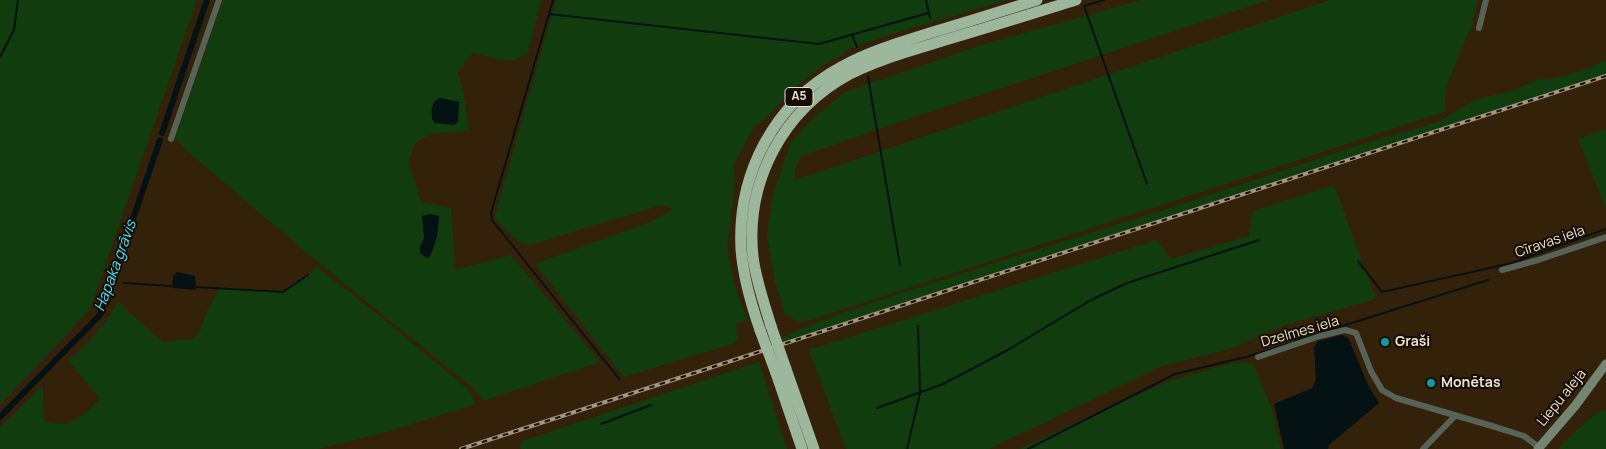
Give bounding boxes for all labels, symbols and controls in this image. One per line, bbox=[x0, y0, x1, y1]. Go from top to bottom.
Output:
road number: A5 bbox=[785, 88, 813, 106]
water label: Hapaka grāvis bbox=[91, 218, 141, 314]
street label: Cīravas iela bbox=[1513, 222, 1587, 262]
street label: Dzelmes iela bbox=[1259, 313, 1341, 351]
place label: Graši bbox=[1395, 334, 1430, 350]
marker: Graši bbox=[1379, 336, 1391, 348]
street label: Liepu aleja bbox=[1534, 366, 1590, 430]
place label: Monētas bbox=[1441, 375, 1501, 391]
marker: Monētas bbox=[1425, 377, 1437, 389]

